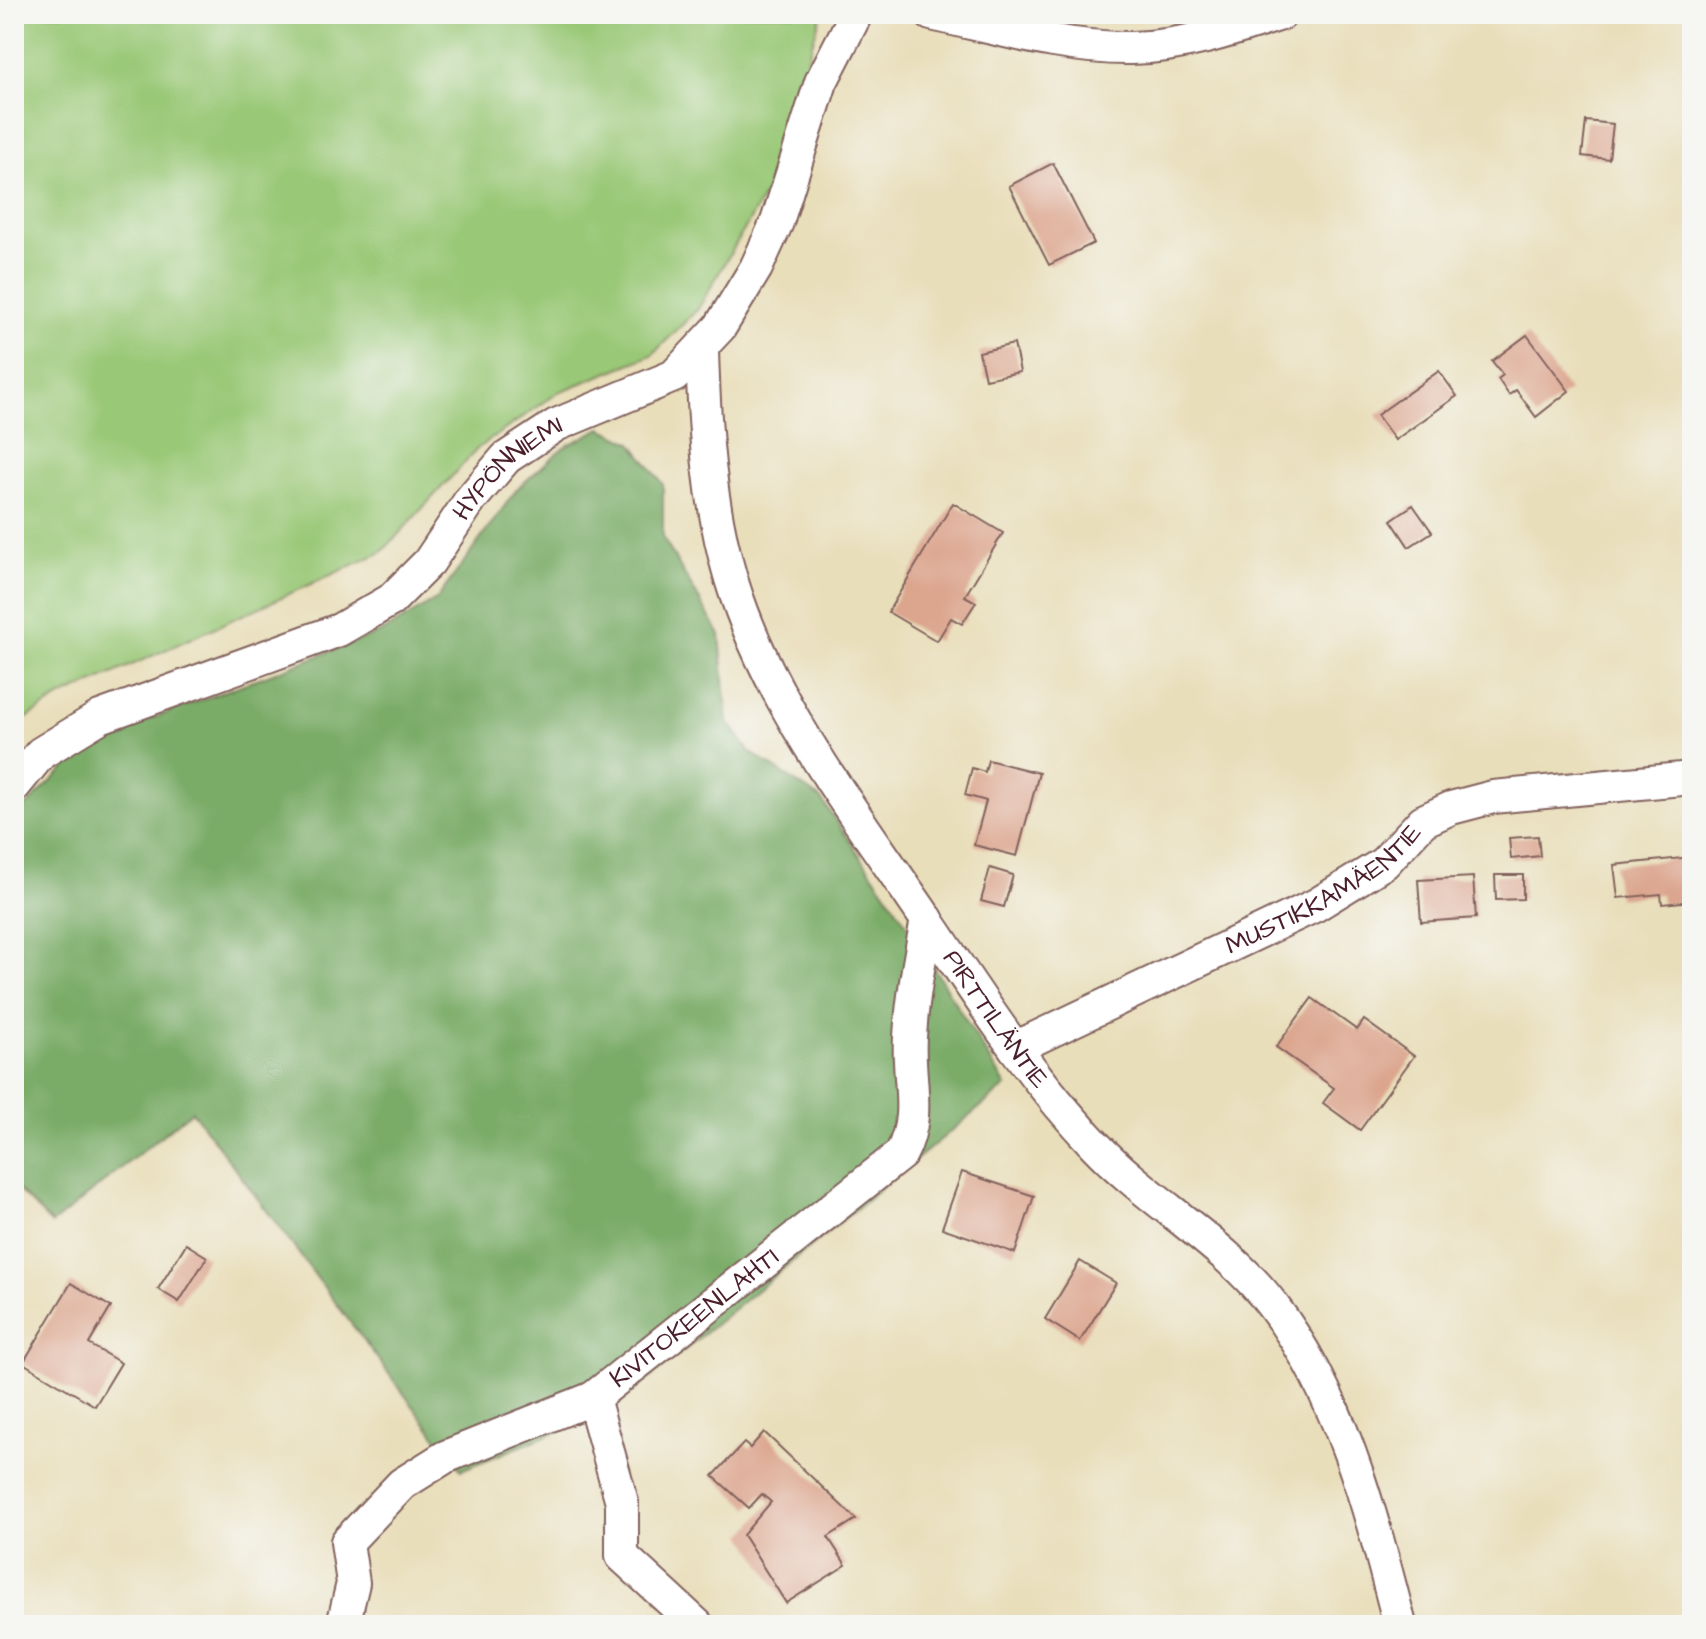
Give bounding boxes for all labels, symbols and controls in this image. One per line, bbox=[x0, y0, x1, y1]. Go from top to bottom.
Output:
street label: HYPÖNNIEMI bbox=[444, 406, 568, 527]
street label: MUSTIKKAMÄENTIE bbox=[1219, 815, 1430, 964]
street label: PIRTTILÄNTIE bbox=[934, 943, 1057, 1096]
street label: KIVITOKEENLAHTI bbox=[602, 1239, 787, 1396]

